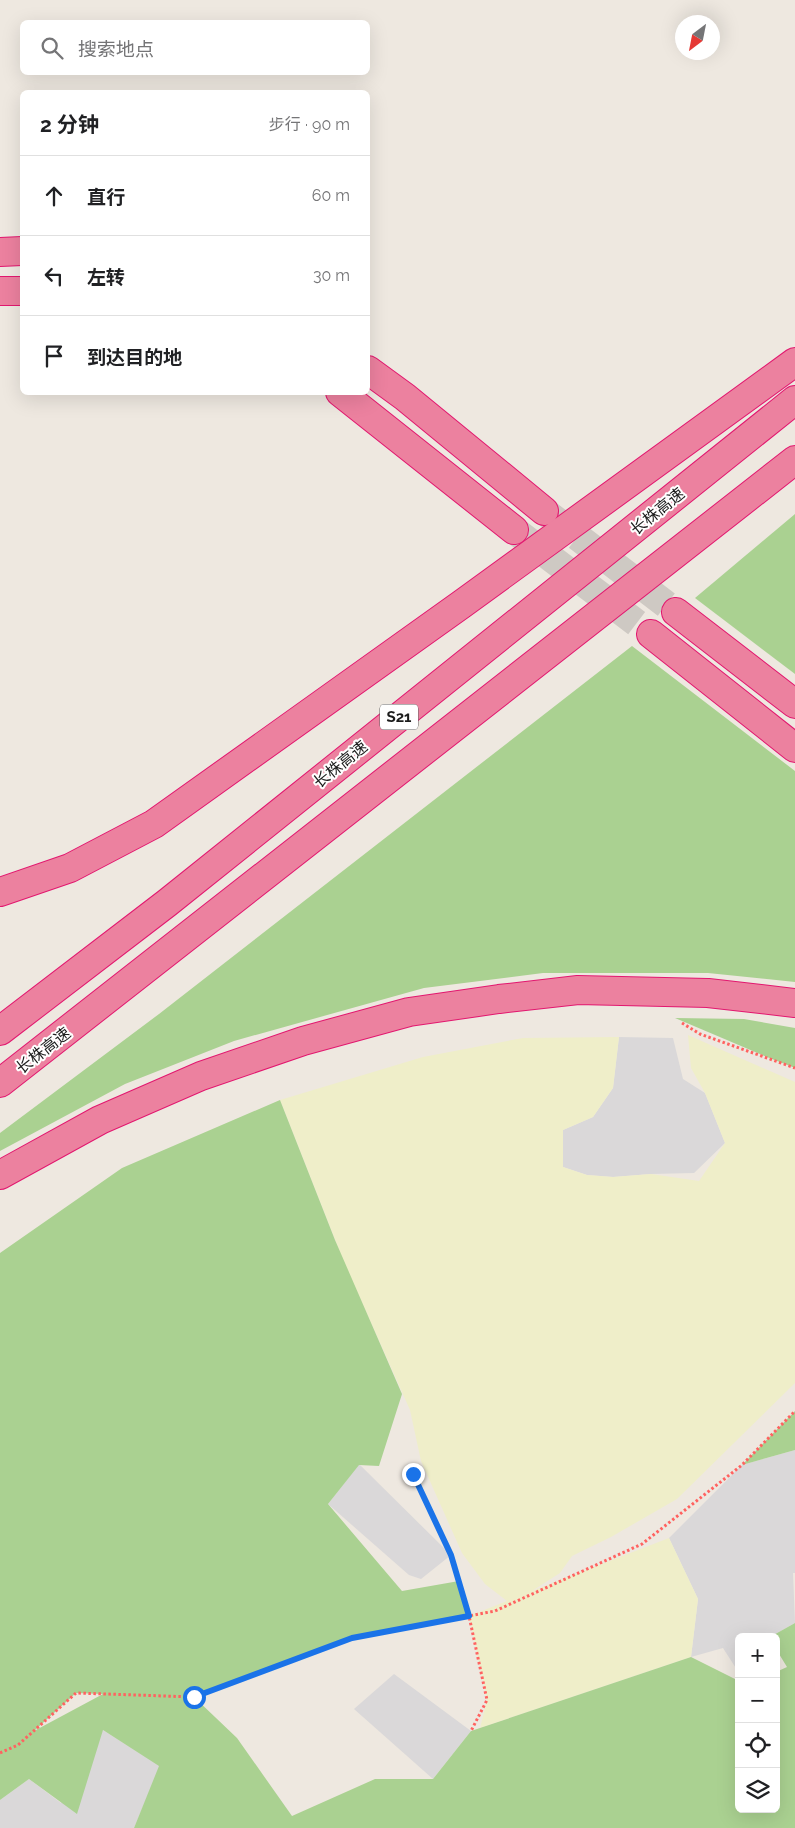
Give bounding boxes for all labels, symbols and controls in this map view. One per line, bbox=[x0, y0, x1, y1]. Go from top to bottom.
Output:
north arrow bbox=[675, 15, 720, 60]
search box bbox=[20, 20, 370, 75]
icon: search bbox=[38, 34, 66, 62]
text: 搜索地点 bbox=[78, 38, 154, 60]
text: 2 分钟 bbox=[40, 112, 99, 137]
text: 步行 · 90 m bbox=[269, 115, 350, 134]
icon: ahead bbox=[40, 182, 68, 210]
text: 直行 bbox=[87, 186, 125, 208]
text: 60 m bbox=[312, 186, 350, 205]
icon: left bbox=[40, 262, 68, 290]
text: 左转 bbox=[87, 266, 125, 288]
text: 30 m bbox=[313, 266, 350, 285]
icon: arrive bbox=[40, 342, 68, 370]
text: 到达目的地 bbox=[87, 346, 182, 368]
street label: 长株高速 bbox=[626, 484, 688, 539]
road number: S21 bbox=[380, 704, 418, 730]
street label: 长株高速 bbox=[309, 737, 371, 792]
street label: 长株高速 bbox=[12, 1023, 74, 1078]
route end bbox=[402, 1463, 425, 1486]
map controls bbox=[735, 1633, 780, 1813]
button: + bbox=[735, 1633, 780, 1678]
button: − bbox=[735, 1678, 780, 1723]
route start bbox=[183, 1686, 206, 1709]
button: locate bbox=[735, 1723, 780, 1768]
button: layers bbox=[735, 1768, 780, 1813]

